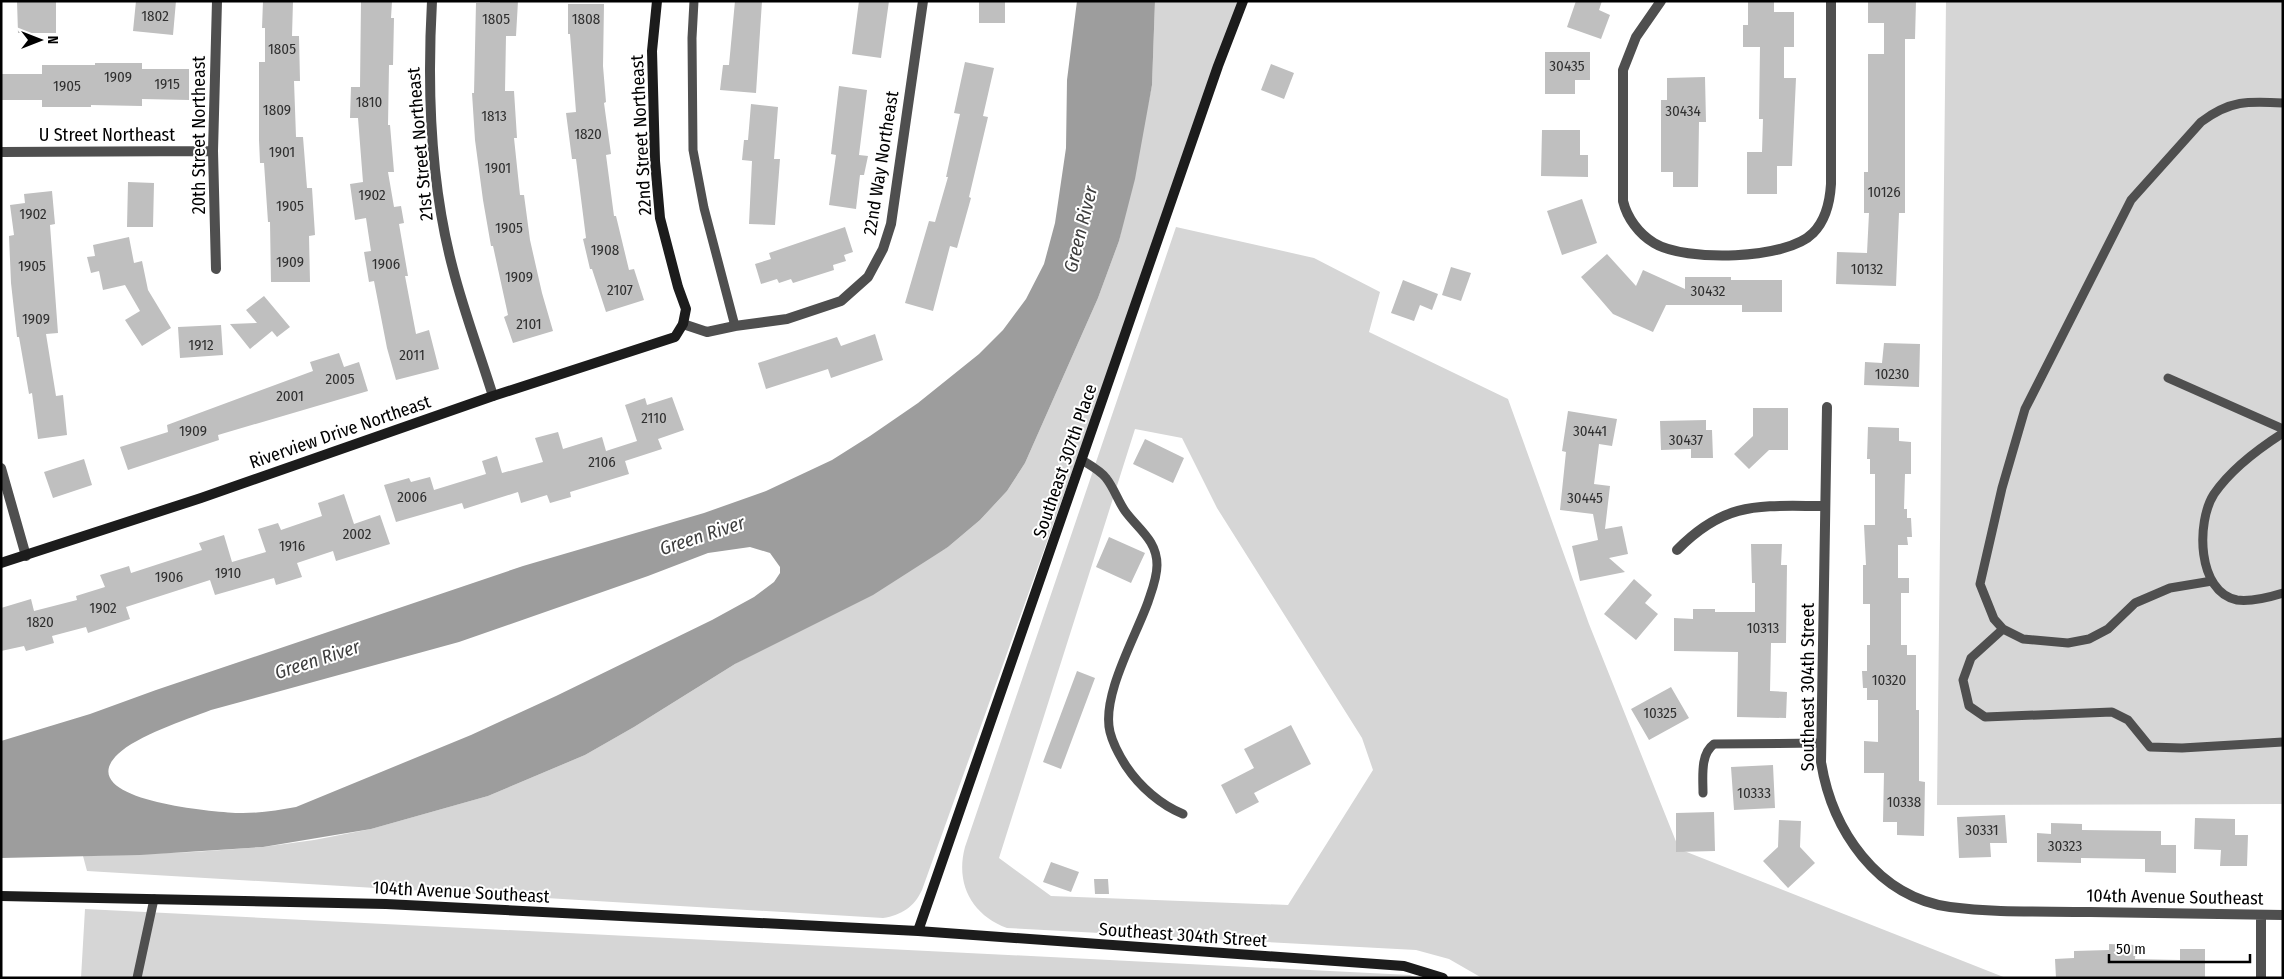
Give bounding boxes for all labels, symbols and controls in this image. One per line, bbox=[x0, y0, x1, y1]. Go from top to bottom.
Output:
house number: 1802 bbox=[141, 7, 169, 25]
house number: 1805 bbox=[482, 10, 510, 28]
house number: 1808 bbox=[572, 10, 600, 28]
north arrow bbox=[15, 15, 65, 65]
text: N bbox=[44, 36, 61, 44]
house number: 1805 bbox=[268, 40, 296, 58]
street label: 22nd Street Northeast bbox=[626, 54, 656, 216]
street label: 20th Street Northeast bbox=[188, 56, 210, 214]
house number: 30435 bbox=[1549, 57, 1585, 75]
street label: 21st Street Northeast bbox=[402, 66, 438, 222]
house number: 1909 bbox=[104, 68, 132, 86]
house number: 1915 bbox=[154, 75, 180, 93]
house number: 1905 bbox=[53, 77, 81, 95]
street label: 22nd Way Northeast bbox=[859, 89, 903, 237]
house number: 1810 bbox=[356, 93, 382, 111]
house number: 1809 bbox=[263, 101, 291, 119]
house number: 30434 bbox=[1665, 102, 1701, 120]
house number: 1813 bbox=[481, 107, 507, 125]
street label: U Street Northeast bbox=[39, 124, 175, 146]
house number: 1820 bbox=[574, 125, 602, 143]
house number: 1901 bbox=[269, 143, 295, 161]
house number: 1901 bbox=[485, 159, 511, 177]
water label: Green River bbox=[1059, 182, 1103, 275]
house number: 10126 bbox=[1867, 183, 1901, 201]
house number: 1902 bbox=[358, 186, 386, 204]
house number: 1905 bbox=[276, 197, 304, 215]
house number: 1902 bbox=[19, 205, 47, 223]
house number: 1905 bbox=[495, 219, 523, 237]
house number: 1908 bbox=[591, 241, 619, 259]
house number: 1909 bbox=[276, 253, 304, 271]
house number: 1906 bbox=[372, 255, 400, 273]
house number: 1905 bbox=[18, 257, 46, 275]
house number: 10132 bbox=[1851, 260, 1884, 278]
house number: 1909 bbox=[505, 268, 533, 286]
house number: 2107 bbox=[607, 281, 633, 299]
house number: 30432 bbox=[1691, 282, 1726, 300]
house number: 1909 bbox=[22, 310, 50, 328]
house number: 2101 bbox=[516, 315, 542, 333]
house number: 1912 bbox=[188, 336, 214, 354]
house number: 2011 bbox=[399, 346, 425, 364]
house number: 10230 bbox=[1875, 365, 1909, 383]
house number: 2005 bbox=[325, 370, 355, 388]
street label: Southeast 307th Place bbox=[1028, 381, 1102, 541]
house number: 2001 bbox=[276, 387, 304, 405]
street label: Riverview Drive Northeast bbox=[246, 391, 434, 473]
house number: 2110 bbox=[641, 409, 667, 427]
house number: 1909 bbox=[179, 422, 207, 440]
house number: 30441 bbox=[1573, 422, 1607, 440]
house number: 30437 bbox=[1669, 431, 1703, 449]
house number: 2106 bbox=[588, 453, 616, 471]
house number: 2006 bbox=[397, 488, 427, 506]
house number: 30445 bbox=[1567, 489, 1603, 507]
water label: Green River bbox=[657, 510, 749, 560]
house number: 2002 bbox=[343, 525, 372, 543]
house number: 1916 bbox=[279, 537, 305, 555]
house number: 1910 bbox=[215, 564, 241, 582]
house number: 1906 bbox=[155, 568, 183, 586]
house number: 1902 bbox=[89, 599, 117, 617]
street label: Southeast 304th Street bbox=[1797, 603, 1819, 771]
house number: 1820 bbox=[26, 613, 54, 631]
house number: 10313 bbox=[1747, 619, 1779, 637]
water label: Green River bbox=[272, 634, 364, 684]
house number: 10320 bbox=[1872, 671, 1906, 689]
house number: 10325 bbox=[1643, 704, 1677, 722]
house number: 10333 bbox=[1737, 784, 1771, 802]
house number: 10338 bbox=[1887, 793, 1921, 811]
house number: 30331 bbox=[1965, 821, 1999, 839]
house number: 30323 bbox=[2048, 837, 2082, 855]
street label: 104th Avenue Southeast bbox=[372, 876, 550, 908]
street label: 104th Avenue Southeast bbox=[2086, 884, 2264, 910]
street label: Southeast 304th Street bbox=[1098, 918, 1268, 952]
scale bar bbox=[2109, 932, 2250, 964]
text: 50 m bbox=[2116, 940, 2146, 958]

